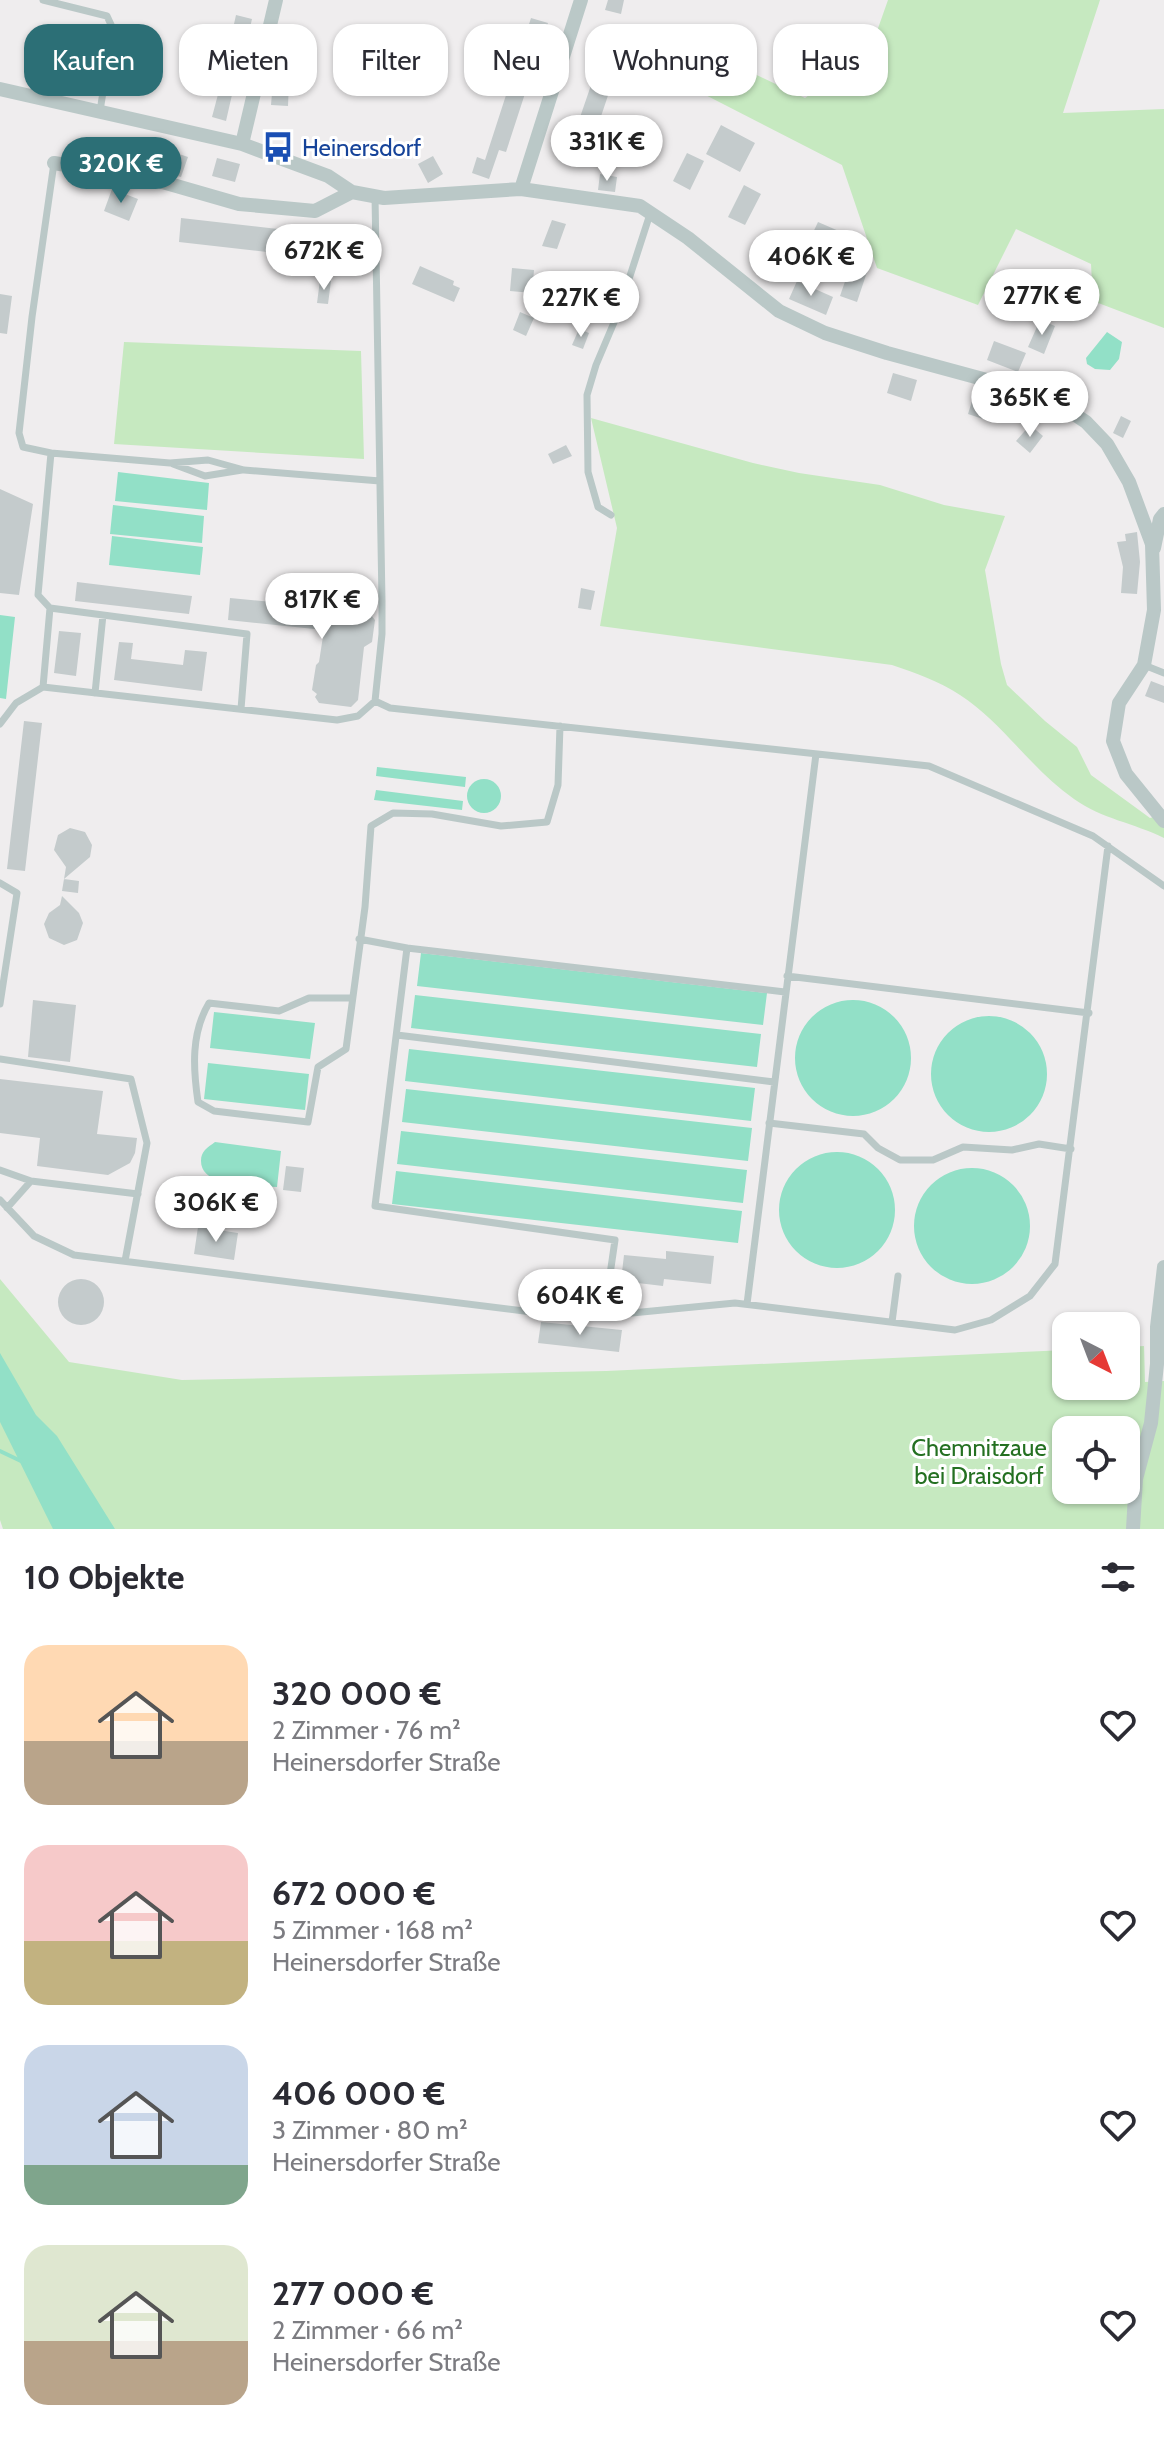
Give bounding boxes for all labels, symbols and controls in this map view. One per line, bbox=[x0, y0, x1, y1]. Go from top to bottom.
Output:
chip: Kaufen bbox=[24, 24, 163, 96]
chip: Mieten bbox=[179, 24, 317, 96]
chip: Filter bbox=[333, 24, 448, 96]
chip: Neu bbox=[464, 24, 569, 96]
chip: Wohnung bbox=[585, 24, 757, 96]
chip: Haus bbox=[773, 24, 888, 96]
pin: 331K € bbox=[542, 115, 672, 183]
text: 331K € bbox=[569, 125, 645, 157]
bus stop icon: Heinersdorf bbox=[261, 130, 295, 164]
place label: Heinersdorf bbox=[302, 133, 421, 162]
pin: 320K € bbox=[56, 137, 186, 205]
text: 320K € bbox=[79, 147, 163, 179]
pin: 672K € bbox=[259, 224, 389, 292]
pin: 406K € bbox=[746, 230, 876, 298]
text: 672K € bbox=[284, 234, 364, 266]
text: 406K € bbox=[767, 240, 855, 272]
pin: 277K € bbox=[977, 269, 1107, 337]
pin: 227K € bbox=[516, 271, 646, 339]
text: 277K € bbox=[1002, 279, 1082, 311]
text: 227K € bbox=[541, 281, 621, 313]
pin: 365K € bbox=[965, 371, 1095, 439]
text: 365K € bbox=[989, 381, 1071, 413]
pin: 817K € bbox=[257, 573, 387, 641]
text: 817K € bbox=[283, 583, 361, 615]
pin: 306K € bbox=[151, 1176, 281, 1244]
text: 306K € bbox=[173, 1186, 259, 1218]
pin: 604K € bbox=[515, 1269, 645, 1337]
text: 604K € bbox=[536, 1279, 624, 1311]
north arrow bbox=[1052, 1312, 1140, 1400]
map controls bbox=[1052, 1312, 1140, 1504]
button: locate bbox=[1052, 1416, 1140, 1504]
park label: Chemnitzaue bei Draisdorf bbox=[911, 1433, 1047, 1490]
icon: filters bbox=[1096, 1555, 1140, 1599]
text: 10 Objekte bbox=[24, 1556, 185, 1598]
text: 320 000 € bbox=[272, 1672, 441, 1714]
icon: home bbox=[88, 1677, 184, 1773]
icon: heart bbox=[1096, 1703, 1140, 1747]
text: 2 Zimmer · 76 m² bbox=[272, 1714, 461, 1746]
text: Heinersdorfer Straße bbox=[272, 1746, 501, 1778]
text: 672 000 € bbox=[272, 1872, 436, 1914]
icon: home bbox=[88, 1877, 184, 1973]
icon: heart bbox=[1096, 1903, 1140, 1947]
text: 5 Zimmer · 168 m² bbox=[272, 1914, 473, 1946]
text: Heinersdorfer Straße bbox=[272, 1946, 501, 1978]
text: 406 000 € bbox=[272, 2072, 445, 2114]
icon: home bbox=[88, 2077, 184, 2173]
icon: heart bbox=[1096, 2103, 1140, 2147]
text: 3 Zimmer · 80 m² bbox=[272, 2114, 468, 2146]
text: Heinersdorfer Straße bbox=[272, 2146, 501, 2178]
text: 277 000 € bbox=[272, 2272, 434, 2314]
icon: home bbox=[88, 2277, 184, 2373]
icon: heart bbox=[1096, 2303, 1140, 2347]
text: 2 Zimmer · 66 m² bbox=[272, 2314, 463, 2346]
text: Heinersdorfer Straße bbox=[272, 2346, 501, 2378]

